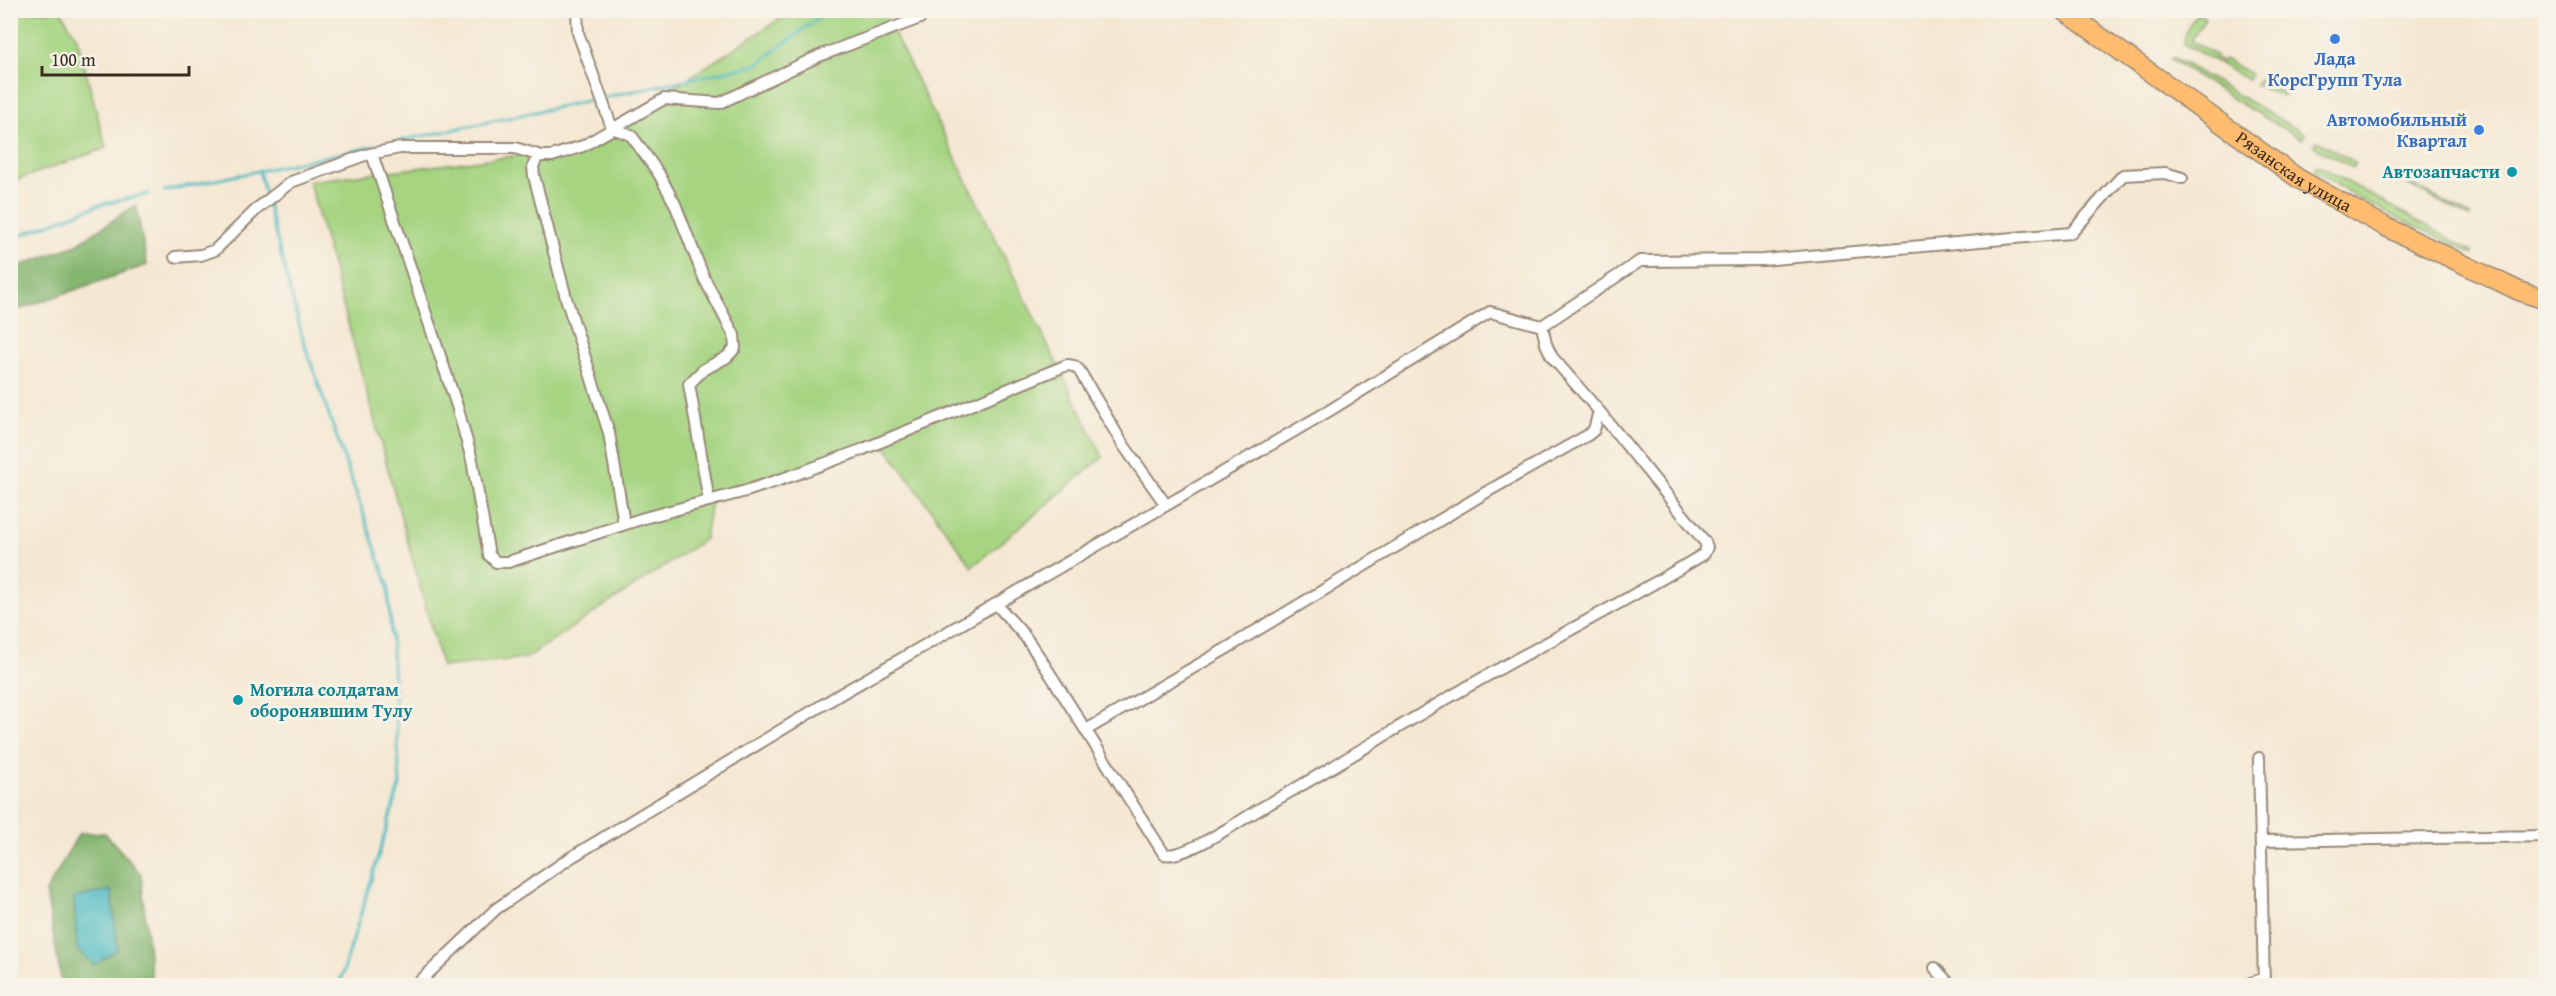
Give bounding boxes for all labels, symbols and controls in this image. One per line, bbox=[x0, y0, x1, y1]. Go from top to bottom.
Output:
marker: Лада КорсГрупп Тула bbox=[2328, 32, 2342, 46]
scale bar bbox=[42, 39, 189, 77]
place label: Лада КорсГрупп Тула bbox=[2268, 45, 2403, 93]
text: 100 m bbox=[51, 46, 96, 73]
place label: Автомобильный Квартал bbox=[2327, 106, 2467, 154]
marker: Автомобильный Квартал bbox=[2472, 123, 2486, 137]
street label: Рязанская улица bbox=[2230, 124, 2357, 219]
place label: Автозапчасти bbox=[2382, 158, 2500, 185]
marker: Автозапчасти bbox=[2505, 165, 2519, 179]
place label: Могила солдатам оборонявшим Тулу bbox=[250, 676, 413, 724]
marker: Могила солдатам оборонявшим Тулу bbox=[231, 693, 245, 707]

